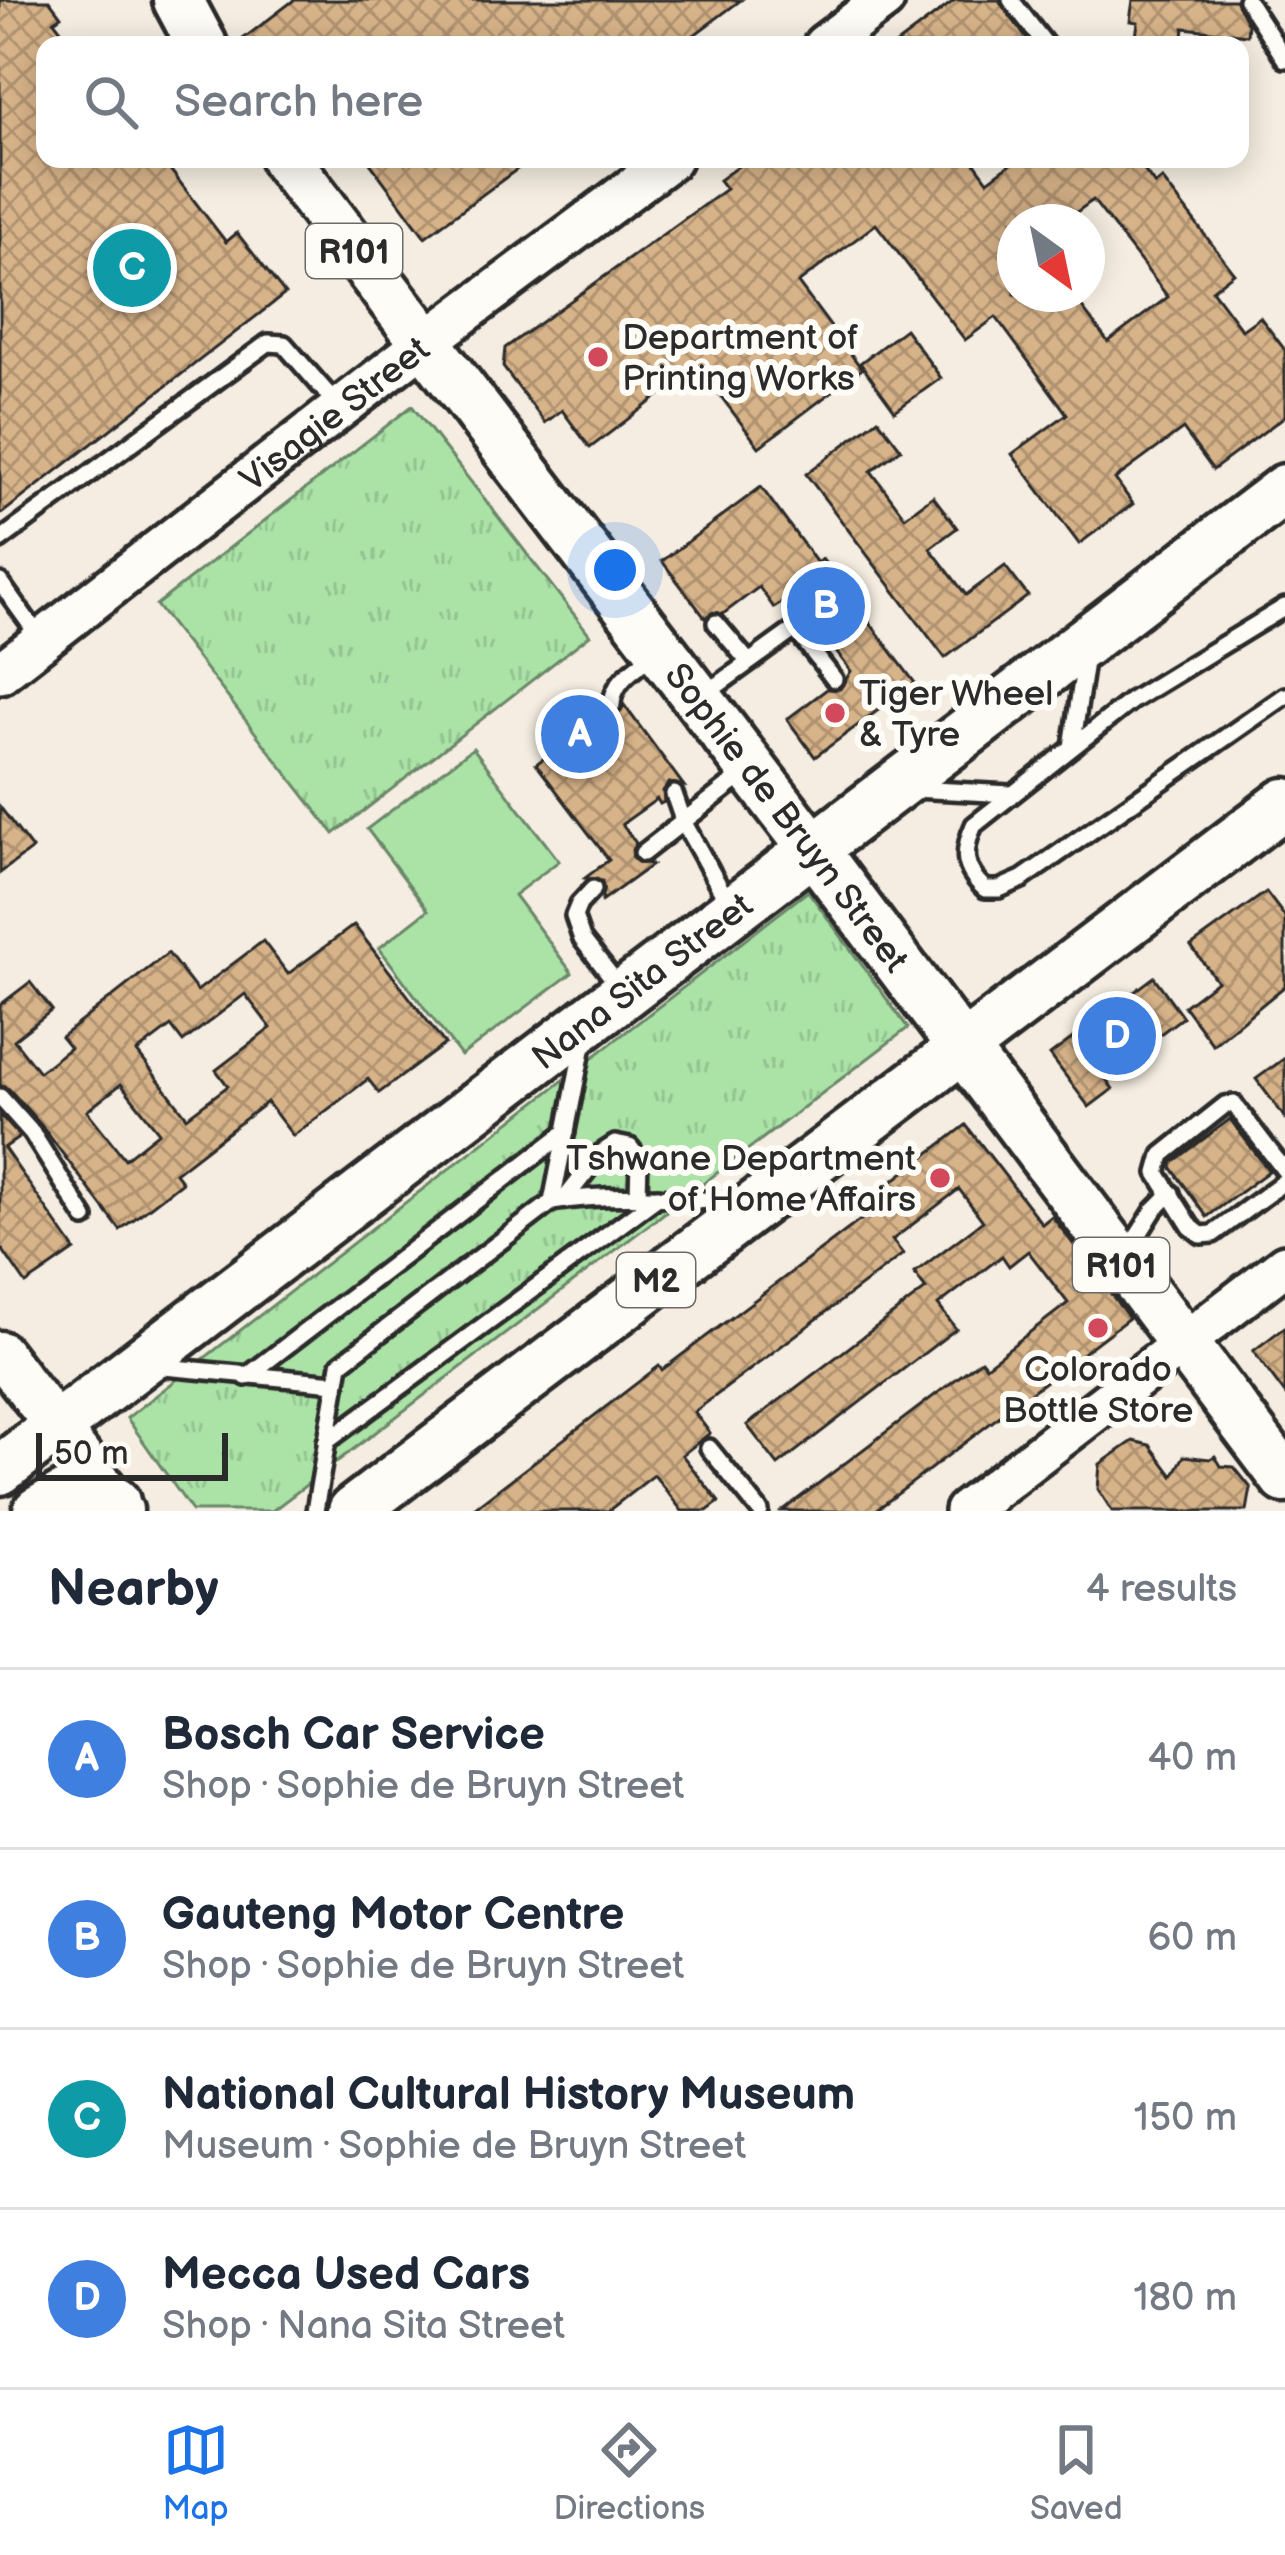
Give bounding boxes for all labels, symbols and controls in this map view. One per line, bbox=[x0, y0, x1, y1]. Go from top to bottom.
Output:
search box bbox=[36, 36, 1249, 168]
icon: search bbox=[78, 69, 144, 135]
text: Search here bbox=[174, 75, 423, 130]
north arrow bbox=[997, 204, 1105, 312]
pin: C bbox=[93, 223, 171, 313]
road number: R101 bbox=[306, 224, 402, 278]
place label: Department of Printing Works bbox=[622, 317, 858, 401]
street label: Visagie Street bbox=[232, 329, 438, 502]
marker: Department of Printing Works bbox=[585, 344, 611, 370]
your location bbox=[585, 540, 645, 600]
pin: B bbox=[787, 561, 865, 651]
street label: Sophie de Bruyn Street bbox=[655, 655, 917, 981]
place label: Tiger Wheel & Tyre bbox=[859, 673, 1053, 757]
pin: A bbox=[541, 689, 619, 779]
marker: Tiger Wheel & Tyre bbox=[822, 700, 848, 726]
street label: Nana Sita Street bbox=[524, 885, 762, 1080]
pin: D bbox=[1078, 991, 1156, 1081]
place label: Tshwane Department of Home Affairs bbox=[566, 1138, 916, 1222]
marker: Tshwane Department of Home Affairs bbox=[927, 1165, 953, 1191]
road number: R101 bbox=[1073, 1238, 1169, 1292]
road number: M2 bbox=[617, 1253, 695, 1307]
marker: Colorado Bottle Store bbox=[1085, 1315, 1111, 1341]
place label: Colorado Bottle Store bbox=[1003, 1349, 1193, 1433]
scale bar bbox=[36, 1427, 228, 1480]
text: 50 m bbox=[54, 1434, 129, 1474]
text: Nearby bbox=[48, 1559, 219, 1620]
text: 4 results bbox=[1086, 1566, 1237, 1613]
text: Bosch Car Service bbox=[162, 1708, 545, 1763]
text: A bbox=[75, 1735, 99, 1782]
text: 40 m bbox=[1147, 1735, 1237, 1782]
text: Shop · Sophie de Bruyn Street bbox=[162, 1763, 684, 1810]
text: Gauteng Motor Centre bbox=[162, 1888, 624, 1943]
text: B bbox=[73, 1915, 101, 1962]
text: 60 m bbox=[1147, 1915, 1237, 1962]
text: Shop · Sophie de Bruyn Street bbox=[162, 1943, 684, 1990]
text: National Cultural History Museum bbox=[162, 2068, 855, 2123]
text: C bbox=[73, 2095, 101, 2142]
text: 150 m bbox=[1134, 2095, 1237, 2142]
text: Museum · Sophie de Bruyn Street bbox=[162, 2123, 746, 2170]
text: Mecca Used Cars bbox=[162, 2248, 530, 2303]
text: D bbox=[73, 2275, 101, 2322]
text: 180 m bbox=[1133, 2275, 1237, 2322]
text: Shop · Nana Sita Street bbox=[162, 2303, 565, 2350]
tab: Map bbox=[162, 2417, 229, 2529]
tab: Directions bbox=[553, 2417, 705, 2529]
tab: Saved bbox=[1030, 2417, 1123, 2529]

